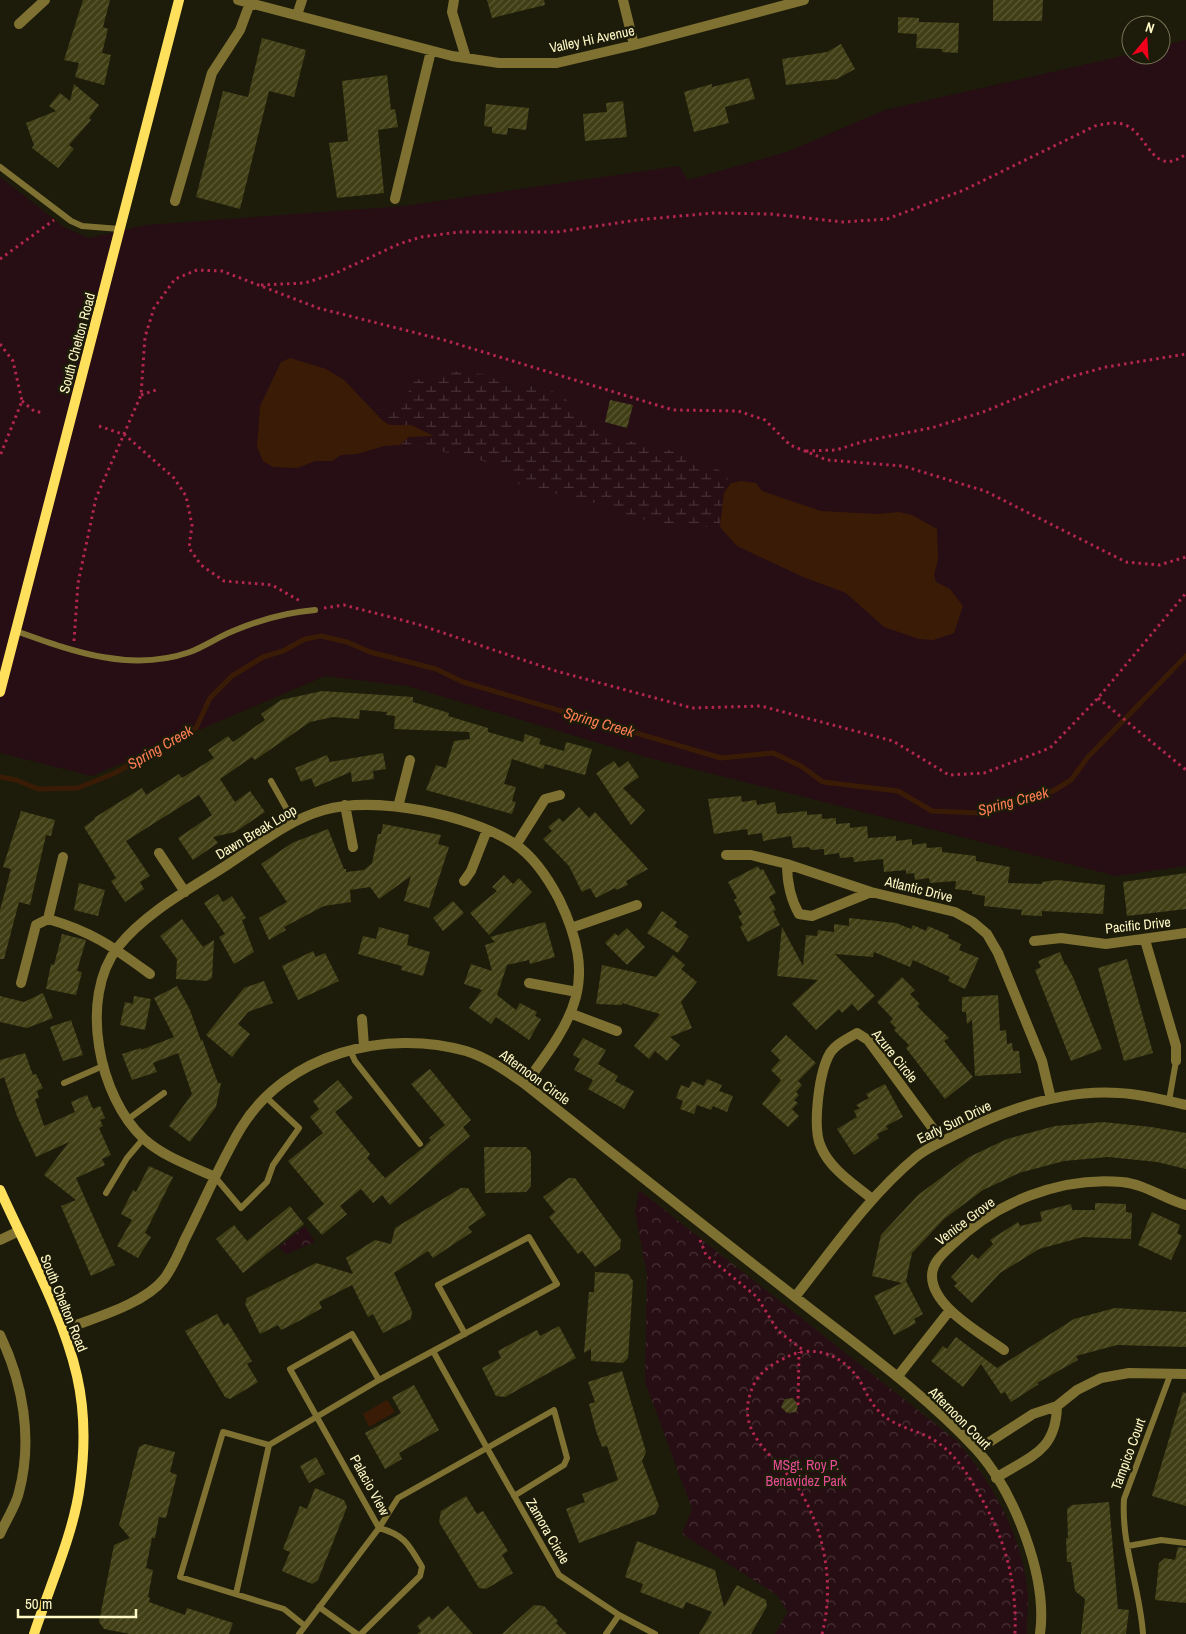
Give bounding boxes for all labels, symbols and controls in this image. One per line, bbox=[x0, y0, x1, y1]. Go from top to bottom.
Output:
north arrow bbox=[1121, 15, 1171, 65]
text: N bbox=[1143, 18, 1157, 37]
street label: Valley Hi Avenue bbox=[548, 21, 636, 57]
street label: South Chelton Road bbox=[55, 291, 99, 395]
water label: Spring Creek bbox=[561, 702, 638, 742]
water label: Spring Creek bbox=[123, 719, 197, 774]
water label: Spring Creek bbox=[975, 781, 1052, 821]
street label: Dawn Break Loop bbox=[212, 801, 300, 863]
street label: Atlantic Drive bbox=[882, 872, 955, 906]
street label: Pacific Drive bbox=[1104, 913, 1172, 937]
street label: Azure Circle bbox=[868, 1025, 922, 1086]
street label: Afternoon Circle bbox=[495, 1045, 574, 1109]
street label: Early Sun Drive bbox=[914, 1096, 994, 1148]
street label: Venice Grove bbox=[932, 1193, 998, 1249]
street label: South Chelton Road bbox=[36, 1252, 92, 1354]
street label: Afternoon Court bbox=[924, 1382, 995, 1453]
street label: Tampico Court bbox=[1107, 1416, 1149, 1492]
street label: Palacio View bbox=[346, 1451, 394, 1519]
park label: MSgt. Roy P. Benavidez Park bbox=[765, 1456, 847, 1490]
street label: Zamora Circle bbox=[522, 1495, 574, 1567]
scale bar bbox=[18, 1586, 135, 1618]
text: 50 m bbox=[25, 1593, 52, 1614]

